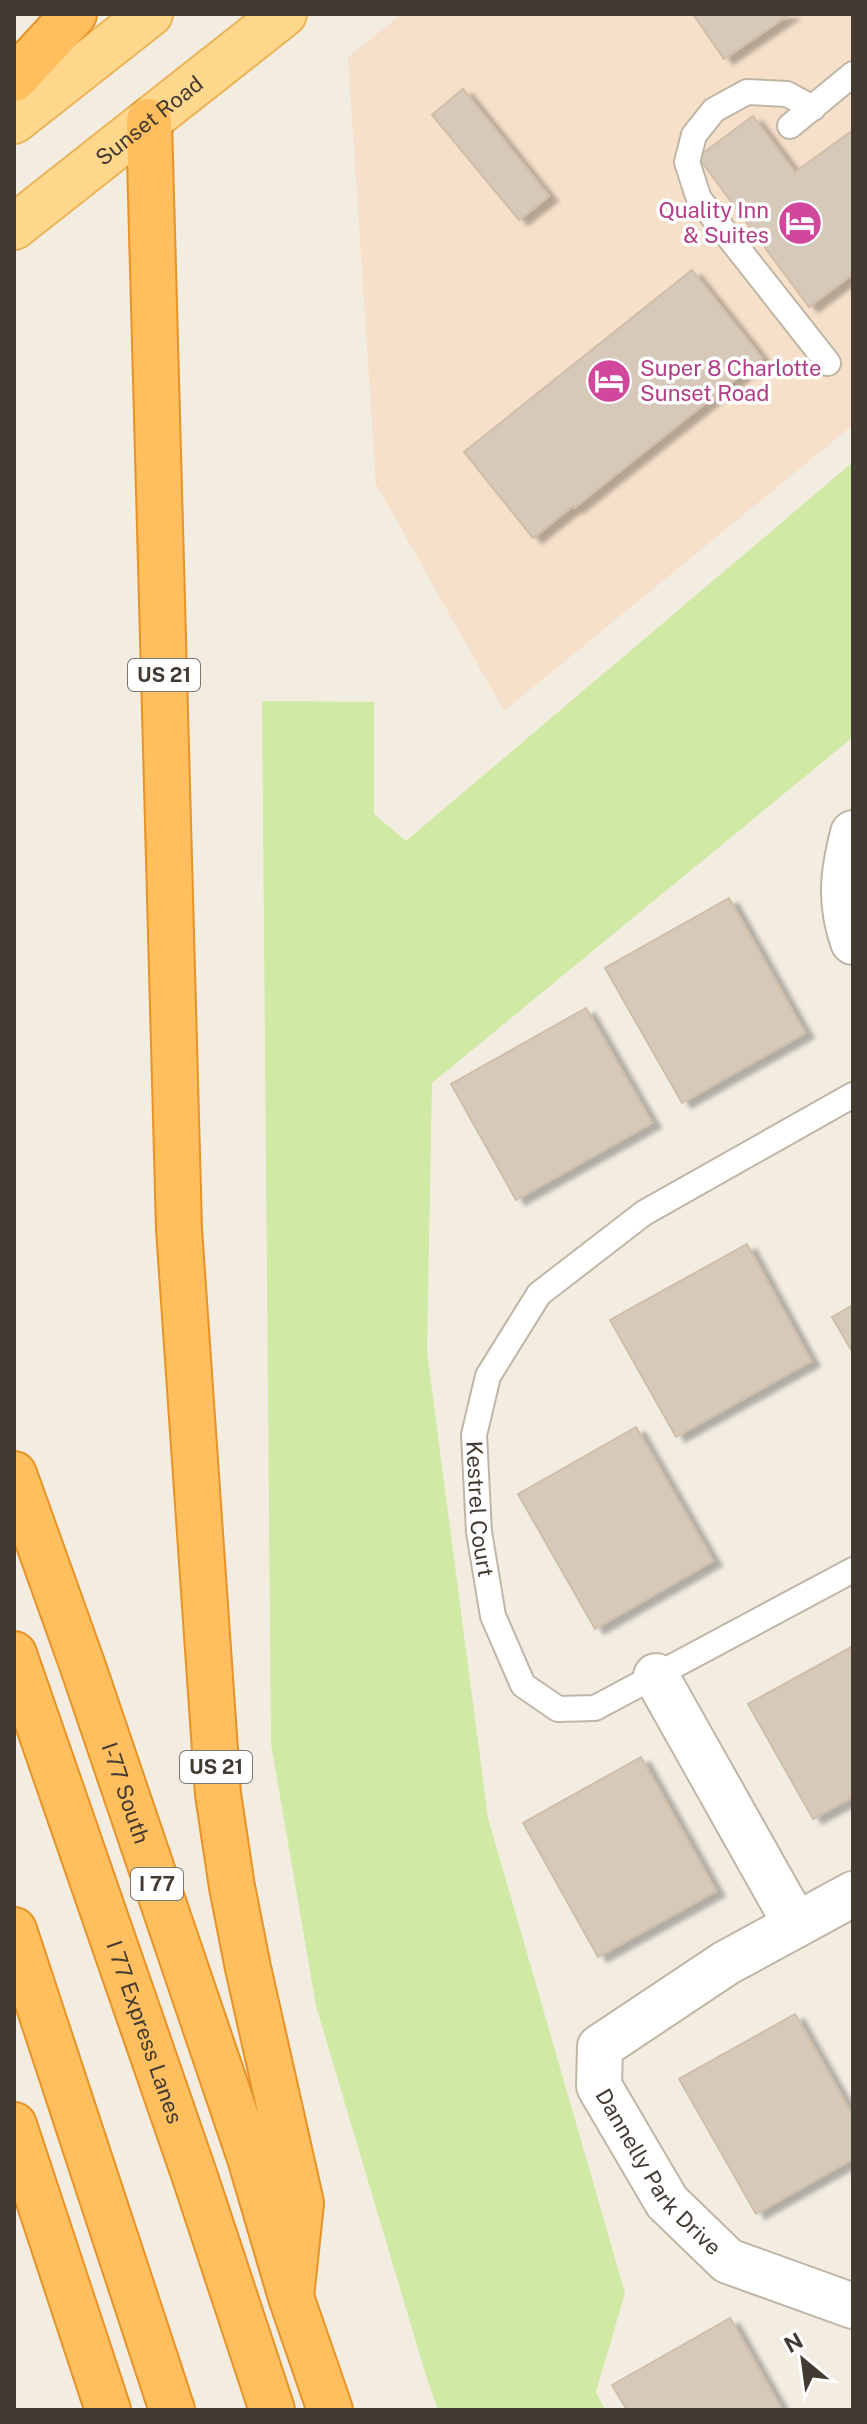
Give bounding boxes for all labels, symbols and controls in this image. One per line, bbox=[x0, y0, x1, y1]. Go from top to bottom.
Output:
street label: Sunset Road bbox=[90, 70, 208, 171]
place label: Quality Inn & Suites bbox=[658, 197, 769, 248]
hotel icon: Quality Inn & Suites bbox=[776, 199, 824, 247]
place label: Super 8 Charlotte Sunset Road bbox=[640, 355, 822, 406]
hotel icon: Super 8 Charlotte Sunset Road bbox=[585, 357, 633, 405]
road number: US 21 bbox=[128, 659, 200, 691]
street label: Kestrel Court bbox=[461, 1440, 499, 1579]
street label: I-77 South bbox=[97, 1739, 155, 1847]
road number: US 21 bbox=[180, 1751, 252, 1783]
road number: I 77 bbox=[131, 1868, 183, 1900]
street label: I 77 Express Lanes bbox=[101, 1937, 188, 2127]
street label: Dannelly Park Drive bbox=[590, 2084, 727, 2260]
north arrow bbox=[763, 2320, 843, 2400]
text: N bbox=[779, 2327, 807, 2358]

